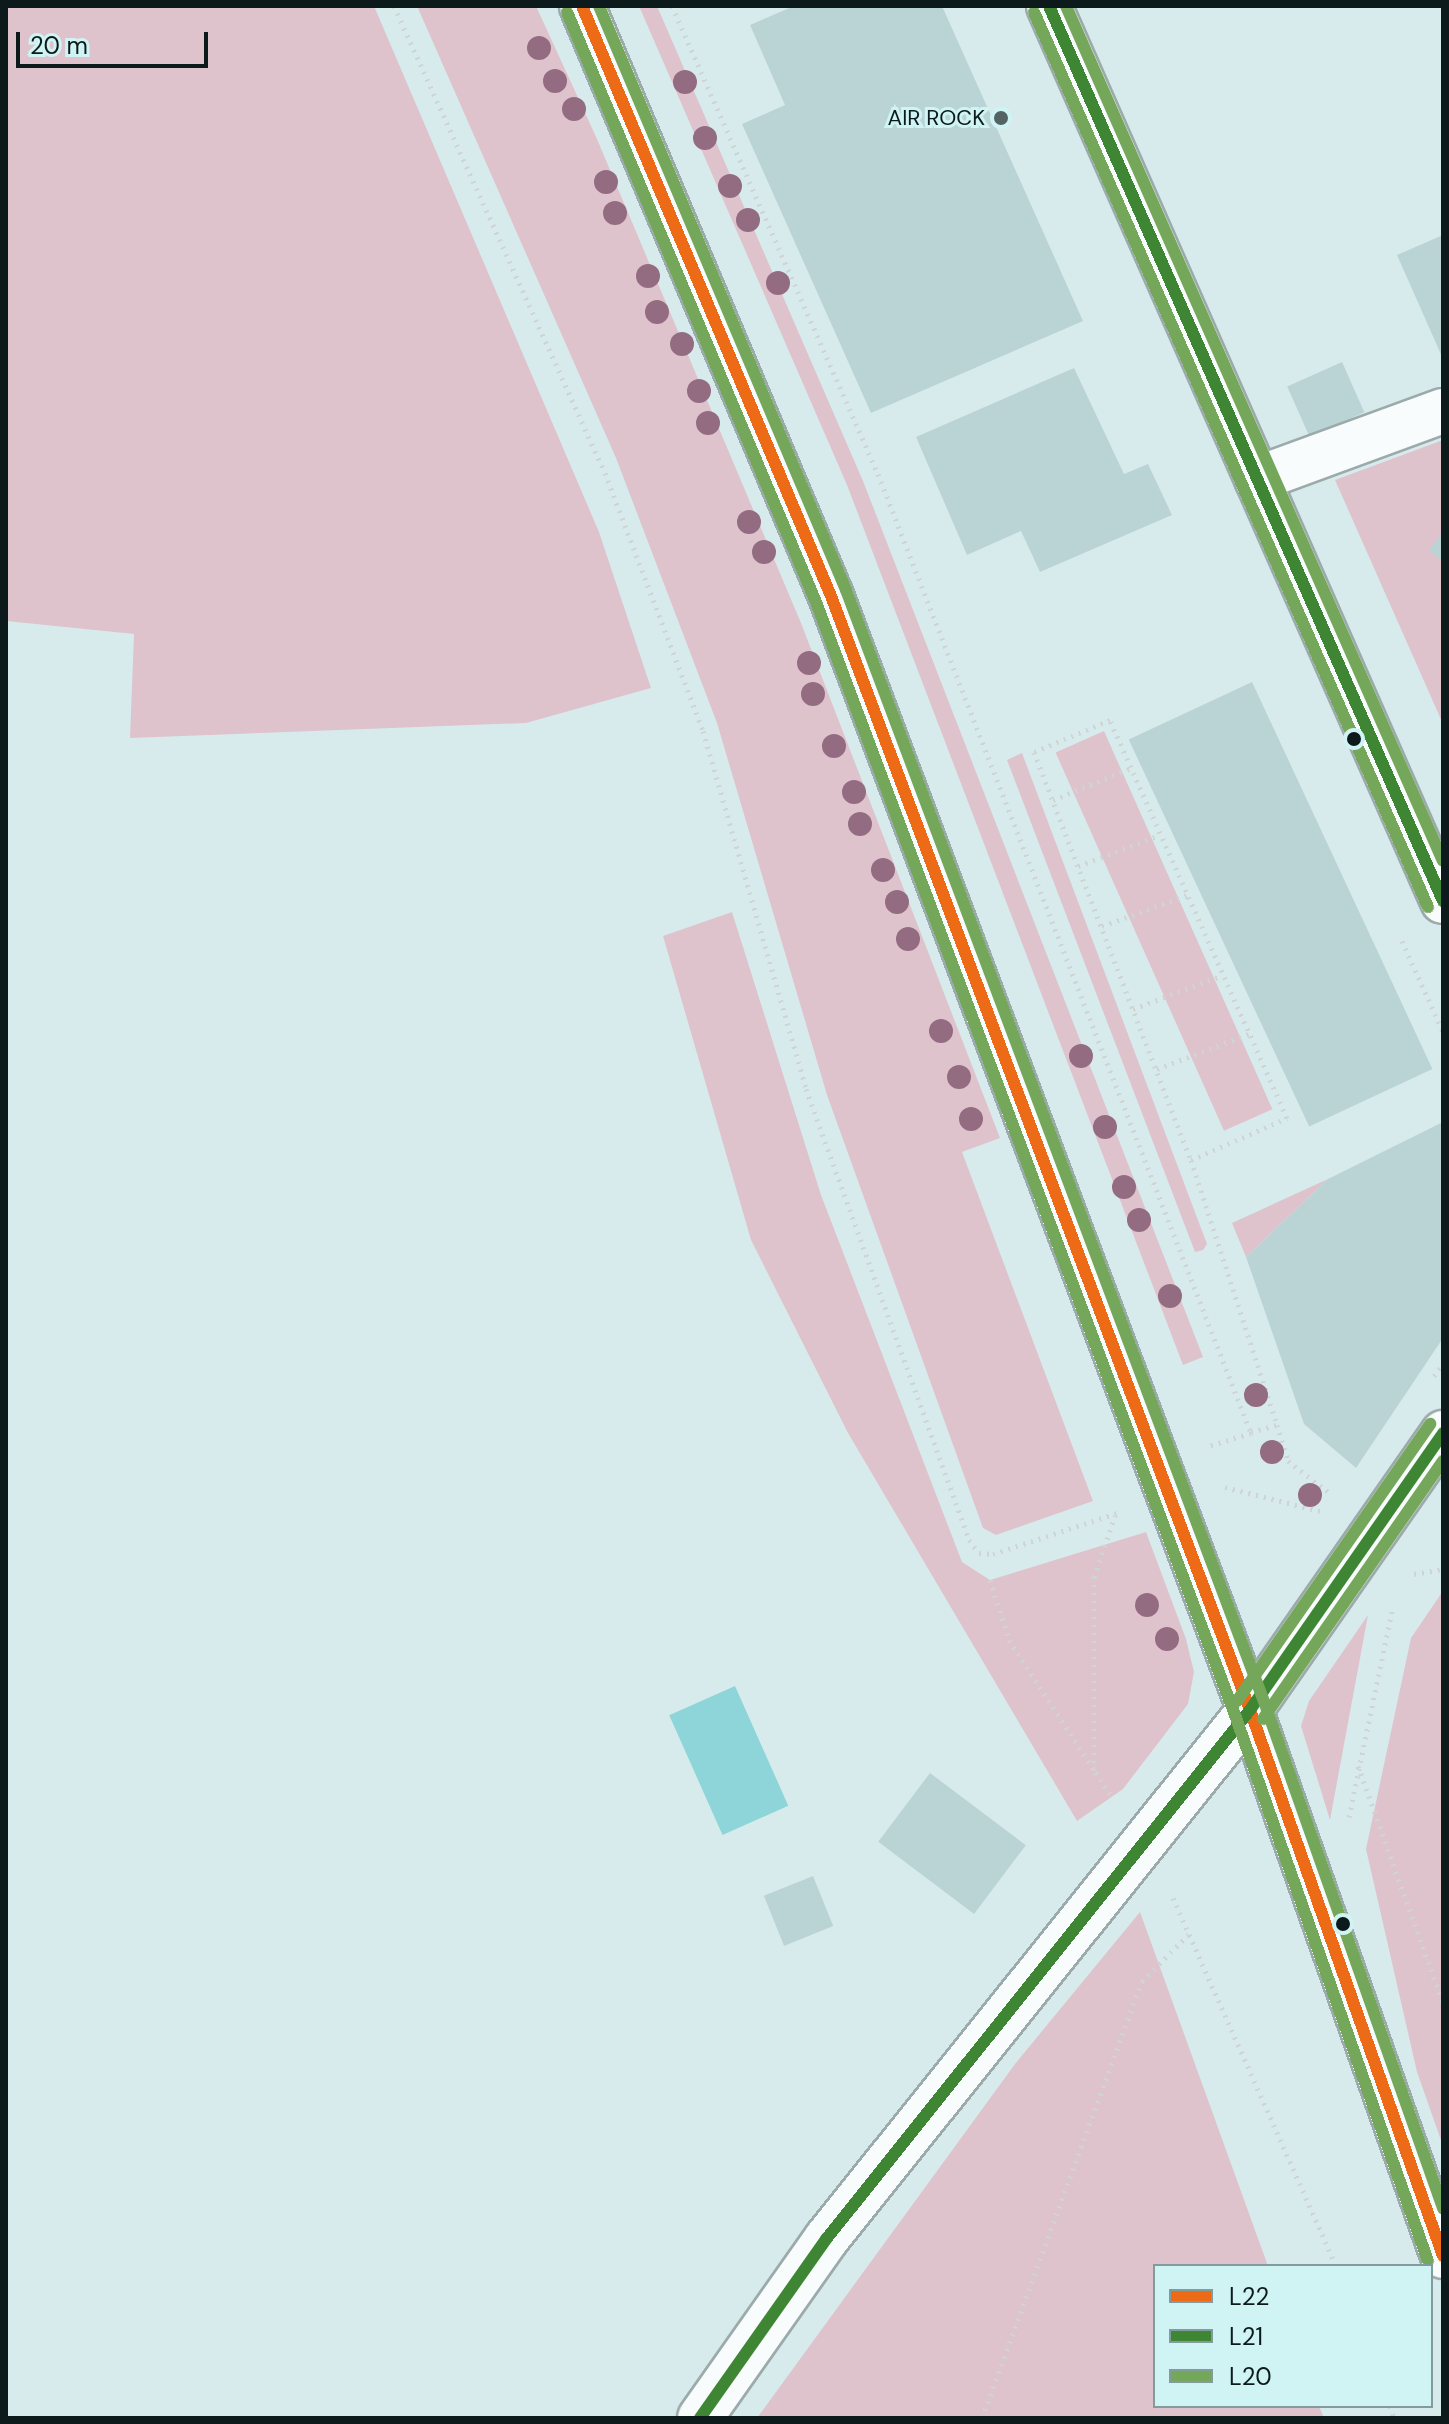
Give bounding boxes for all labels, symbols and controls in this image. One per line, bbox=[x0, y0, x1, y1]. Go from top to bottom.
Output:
scale bar bbox=[20, 16, 212, 66]
text: 20 m bbox=[30, 30, 88, 61]
place label: AIR ROCK bbox=[888, 105, 985, 131]
marker: AIR ROCK bbox=[992, 109, 1010, 127]
unlabelled marker bbox=[1346, 731, 1362, 747]
unlabelled marker bbox=[1335, 1916, 1351, 1932]
legend bbox=[1153, 2264, 1433, 2408]
text: L22 bbox=[1229, 2281, 1269, 2312]
text: L21 bbox=[1229, 2321, 1263, 2352]
text: L20 bbox=[1229, 2361, 1272, 2392]

